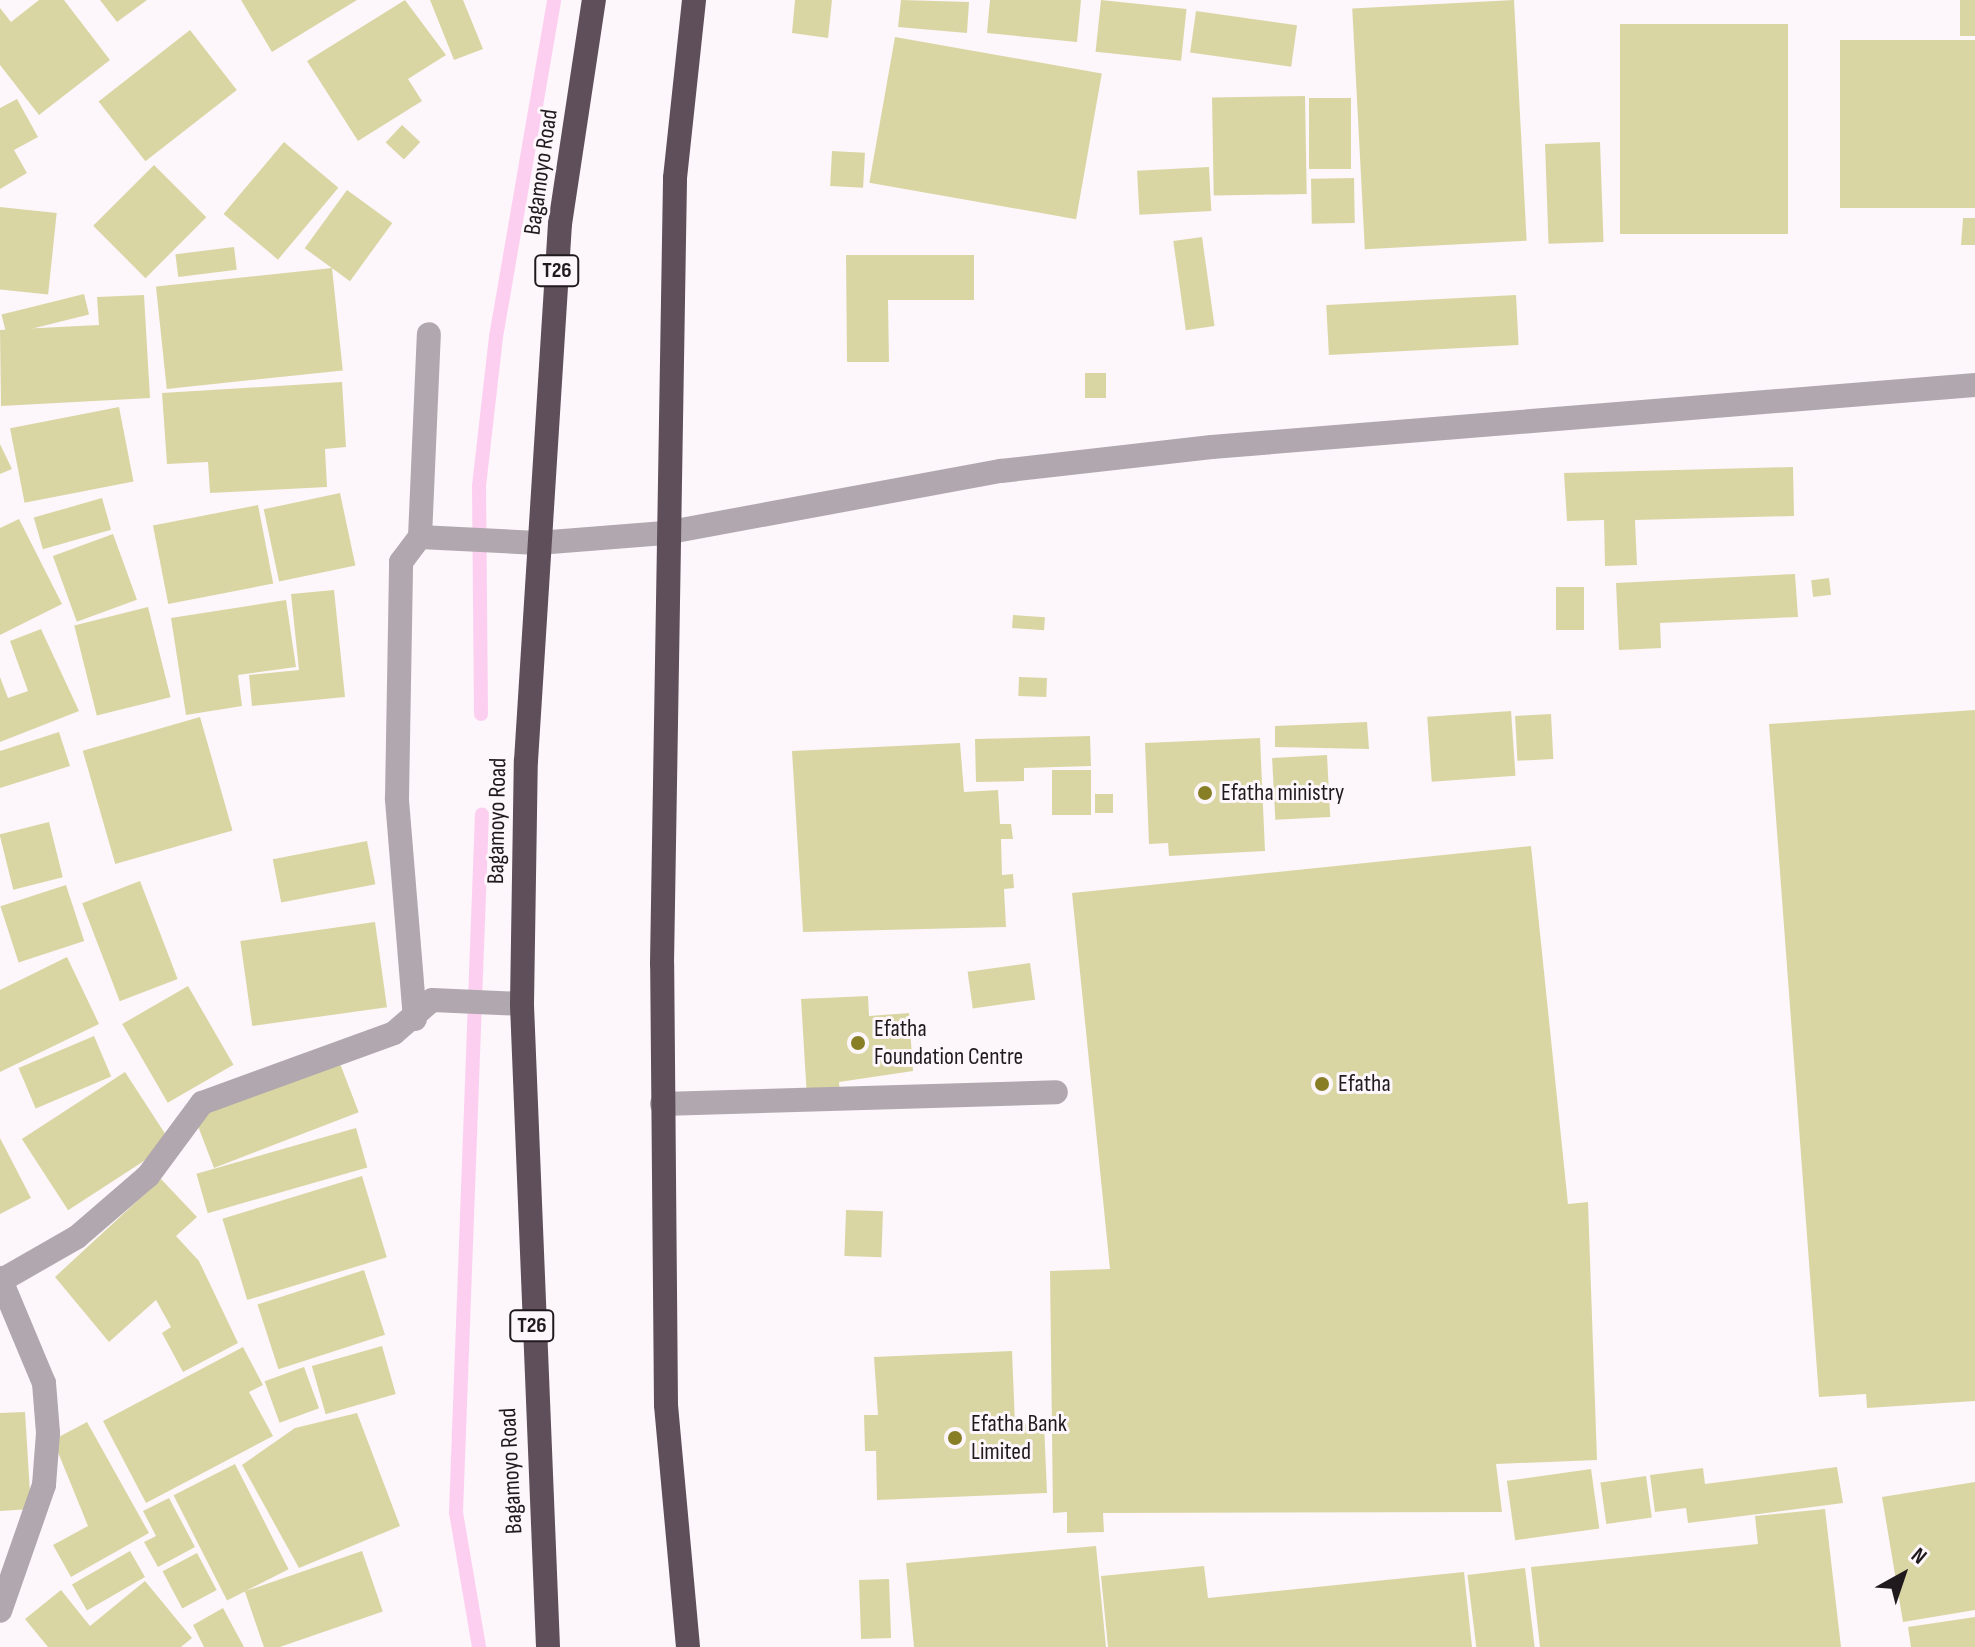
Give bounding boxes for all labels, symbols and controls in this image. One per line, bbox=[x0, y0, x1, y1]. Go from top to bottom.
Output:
street label: Bagamoyo Road bbox=[518, 107, 564, 237]
road number: T26 bbox=[533, 253, 581, 289]
street label: Bagamoyo Road bbox=[481, 758, 513, 884]
place label: Efatha ministry bbox=[1221, 779, 1344, 807]
marker: Efatha ministry bbox=[1196, 784, 1214, 802]
place label: Efatha Foundation Centre bbox=[874, 1015, 1023, 1071]
marker: Efatha Foundation Centre bbox=[849, 1034, 867, 1052]
place label: Efatha bbox=[1338, 1070, 1391, 1098]
marker: Efatha bbox=[1313, 1075, 1331, 1093]
road number: T26 bbox=[508, 1308, 556, 1344]
street label: Bagamoyo Road bbox=[493, 1407, 529, 1535]
place label: Efatha Bank Limited bbox=[971, 1410, 1067, 1466]
marker: Efatha Bank Limited bbox=[946, 1429, 964, 1447]
north arrow bbox=[1863, 1535, 1943, 1615]
text: N bbox=[1906, 1542, 1932, 1570]

